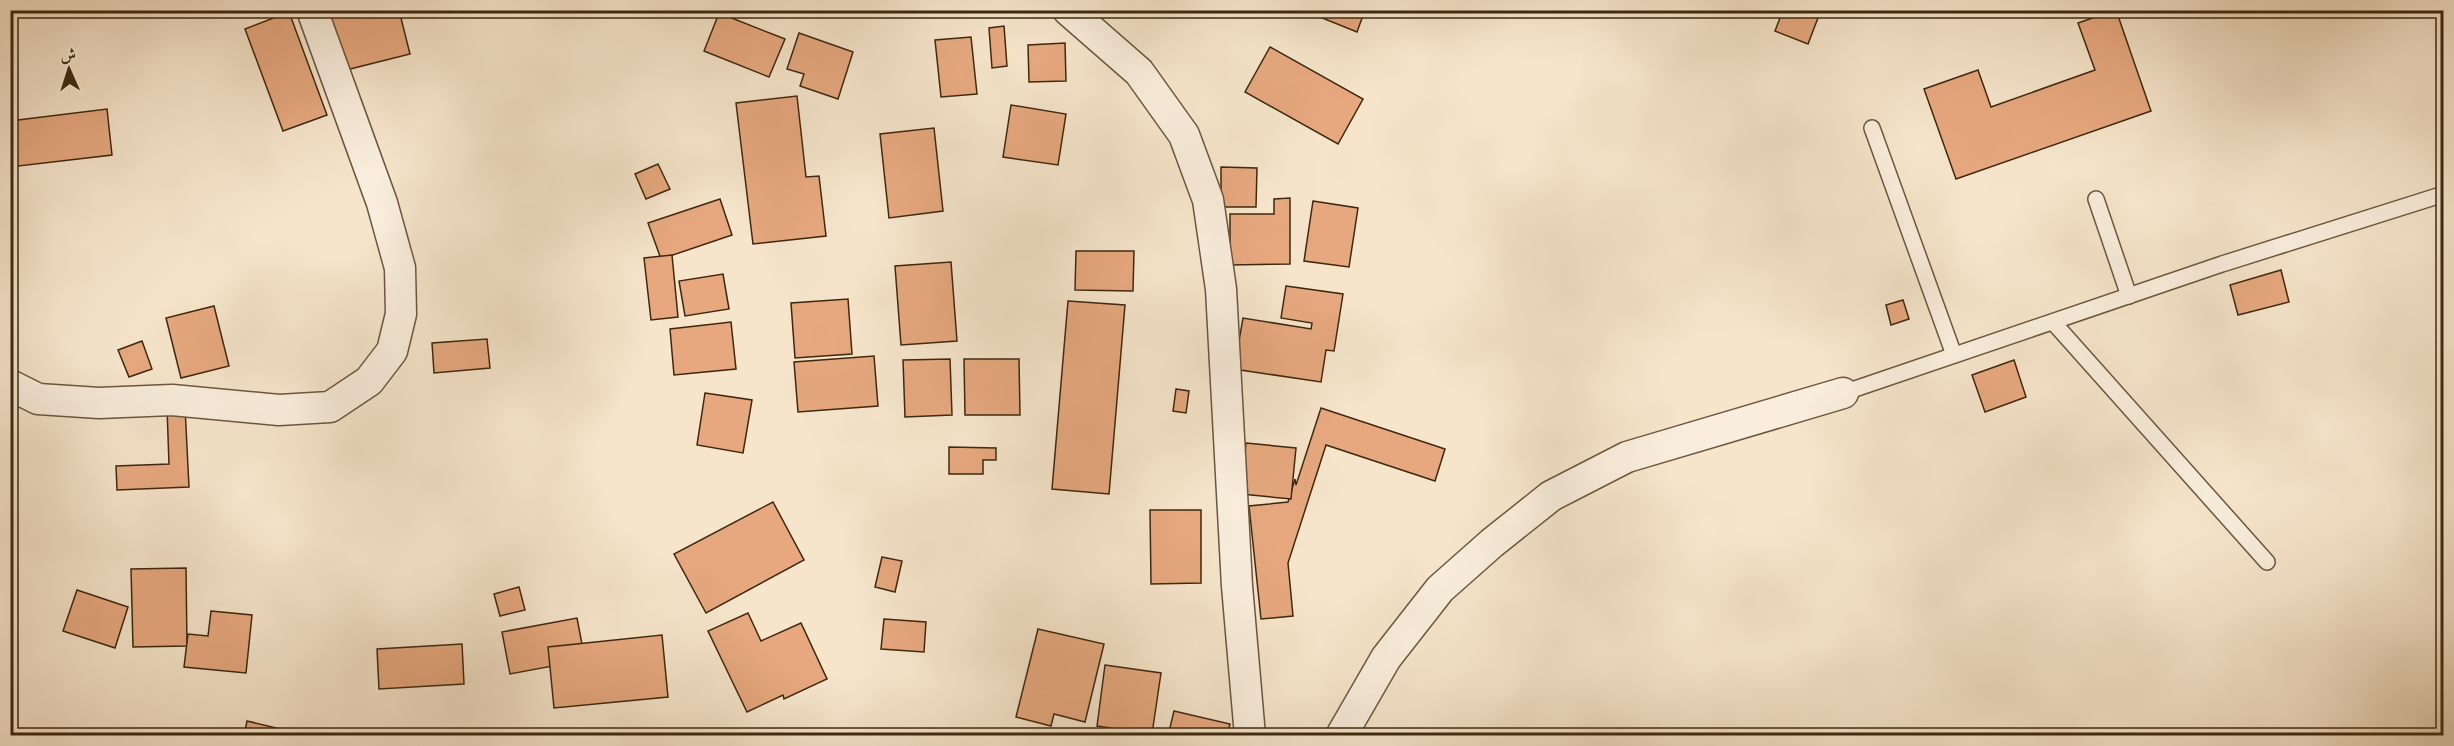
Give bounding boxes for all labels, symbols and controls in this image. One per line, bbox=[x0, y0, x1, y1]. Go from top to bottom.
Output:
north arrow bbox=[39, 39, 99, 99]
text: ش bbox=[60, 45, 77, 64]

